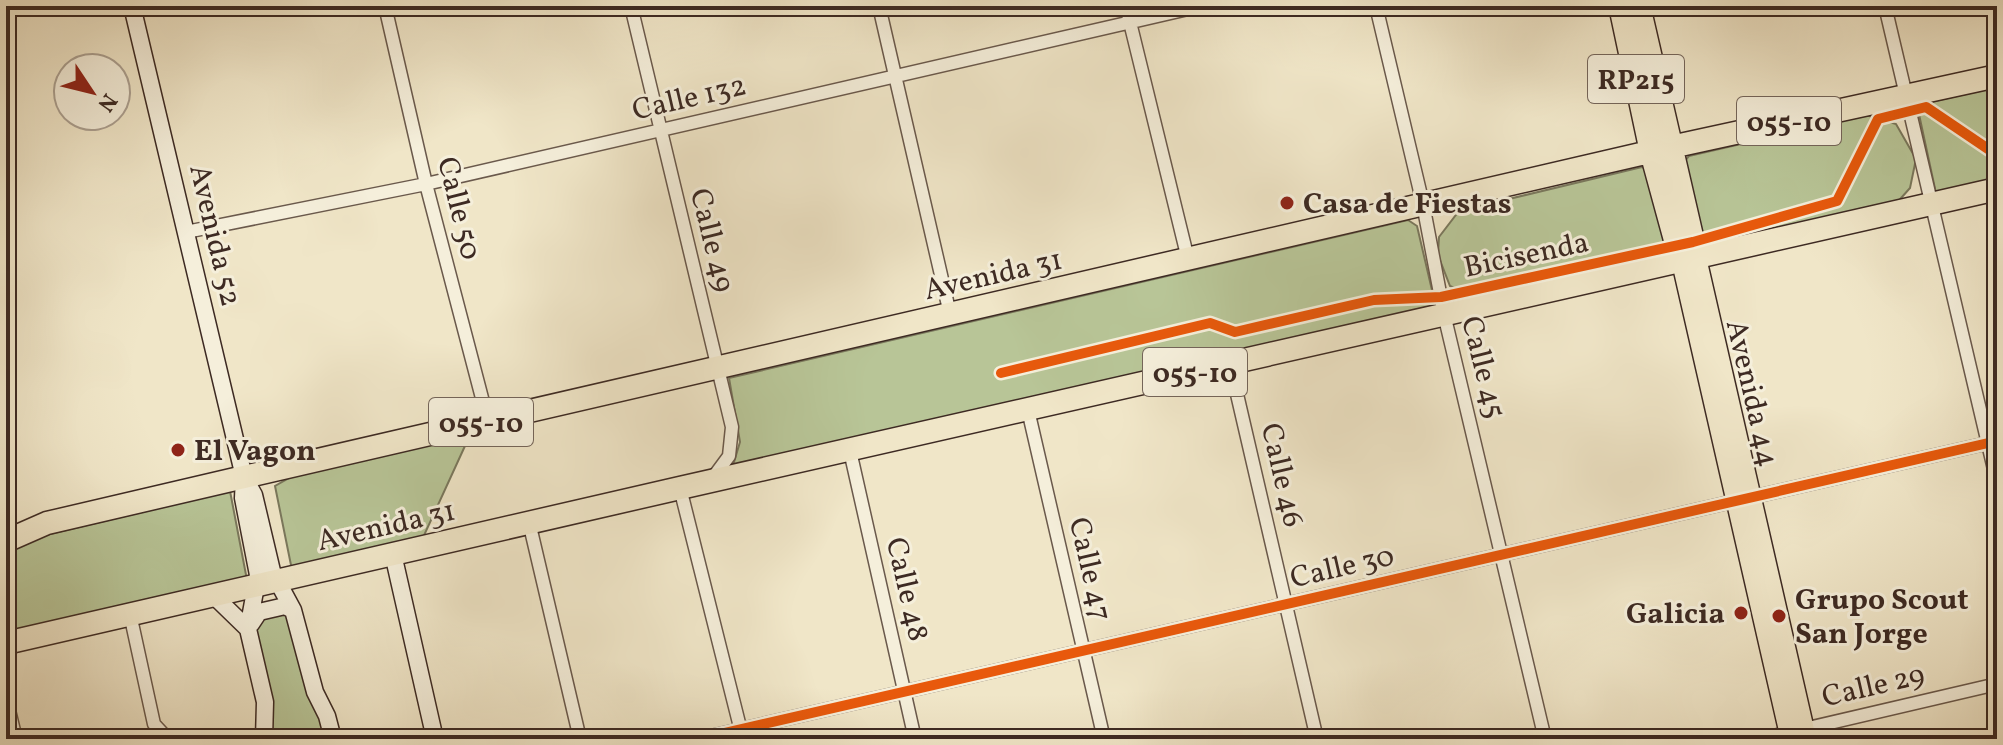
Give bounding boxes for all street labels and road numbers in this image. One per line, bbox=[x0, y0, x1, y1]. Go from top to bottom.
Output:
road number: RP215 bbox=[1588, 55, 1684, 103]
street label: Calle 132 bbox=[628, 65, 751, 132]
road number: 055-10 bbox=[1737, 97, 1841, 145]
street label: Calle 50 bbox=[425, 153, 491, 264]
street label: Avenida 52 bbox=[177, 160, 251, 311]
street label: Calle 49 bbox=[678, 184, 744, 297]
street label: Bicisenda bbox=[1460, 222, 1593, 290]
street label: Avenida 31 bbox=[920, 240, 1067, 312]
street label: Calle 45 bbox=[1449, 312, 1515, 423]
street label: Avenida 44 bbox=[1714, 316, 1788, 471]
road number: 055-10 bbox=[1143, 348, 1247, 396]
road number: 055-10 bbox=[429, 398, 533, 446]
street label: Calle 46 bbox=[1249, 419, 1313, 532]
street label: Avenida 31 bbox=[313, 491, 460, 563]
street label: Calle 47 bbox=[1057, 513, 1121, 625]
street label: Calle 48 bbox=[874, 533, 938, 645]
street label: Calle 30 bbox=[1286, 536, 1399, 600]
street label: Calle 29 bbox=[1818, 655, 1929, 719]

